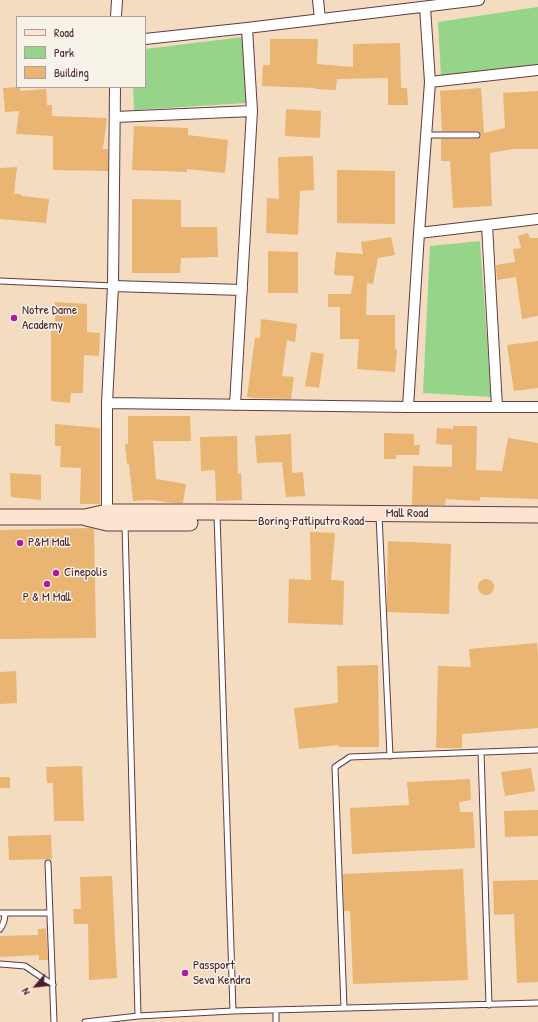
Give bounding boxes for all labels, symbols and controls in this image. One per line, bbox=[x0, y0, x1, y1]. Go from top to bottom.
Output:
legend bbox=[16, 16, 146, 88]
text: Road bbox=[54, 24, 74, 41]
text: Park bbox=[54, 44, 74, 61]
text: Building bbox=[54, 64, 89, 81]
place label: Notre Dame Academy bbox=[22, 303, 77, 334]
marker: Notre Dame Academy bbox=[9, 313, 19, 323]
street label: Mall Road bbox=[386, 506, 428, 522]
street label: Boring Patliputra Road bbox=[258, 514, 364, 530]
place label: P&M Mall bbox=[28, 535, 70, 551]
marker: P&M Mall bbox=[15, 538, 25, 548]
place label: Cinepolis bbox=[64, 565, 107, 581]
marker: Cinepolis bbox=[51, 568, 61, 578]
marker: P & M Mall bbox=[42, 579, 52, 589]
place label: P & M Mall bbox=[23, 590, 71, 606]
place label: Passport Seva Kendra bbox=[193, 958, 250, 989]
north arrow bbox=[16, 966, 56, 1006]
marker: Passport Seva Kendra bbox=[180, 968, 190, 978]
text: N bbox=[18, 986, 33, 998]

